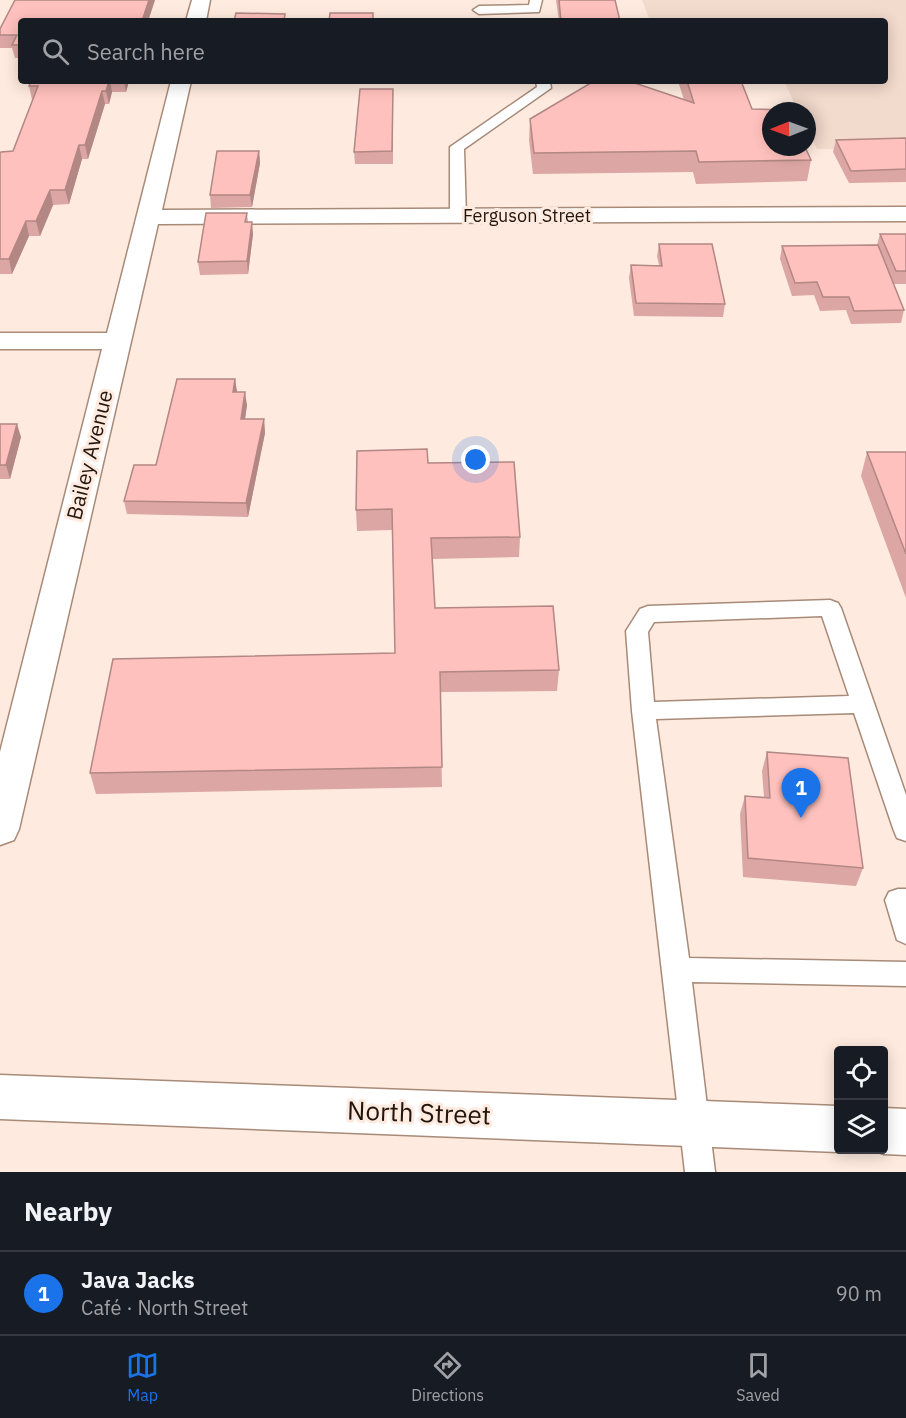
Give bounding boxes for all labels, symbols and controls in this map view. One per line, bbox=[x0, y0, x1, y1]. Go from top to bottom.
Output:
search box bbox=[18, 18, 888, 84]
icon: search bbox=[39, 35, 72, 68]
text: Search here bbox=[87, 37, 205, 66]
north arrow bbox=[762, 102, 816, 156]
street label: Ferguson Street bbox=[463, 204, 591, 227]
street label: Bailey Avenue bbox=[59, 387, 119, 523]
your location bbox=[461, 445, 490, 474]
pin: 1 bbox=[782, 768, 820, 818]
map controls bbox=[834, 1046, 888, 1154]
button: locate bbox=[834, 1046, 888, 1100]
street label: North Street bbox=[347, 1092, 492, 1132]
button: layers bbox=[834, 1100, 888, 1154]
text: Nearby bbox=[24, 1194, 112, 1228]
text: Java Jacks bbox=[81, 1265, 195, 1294]
text: 1 bbox=[38, 1280, 50, 1307]
text: 90 m bbox=[836, 1280, 882, 1307]
text: Café · North Street bbox=[81, 1294, 248, 1321]
tab: Map bbox=[126, 1349, 159, 1405]
tab: Directions bbox=[411, 1349, 484, 1405]
tab: Saved bbox=[736, 1349, 780, 1405]

